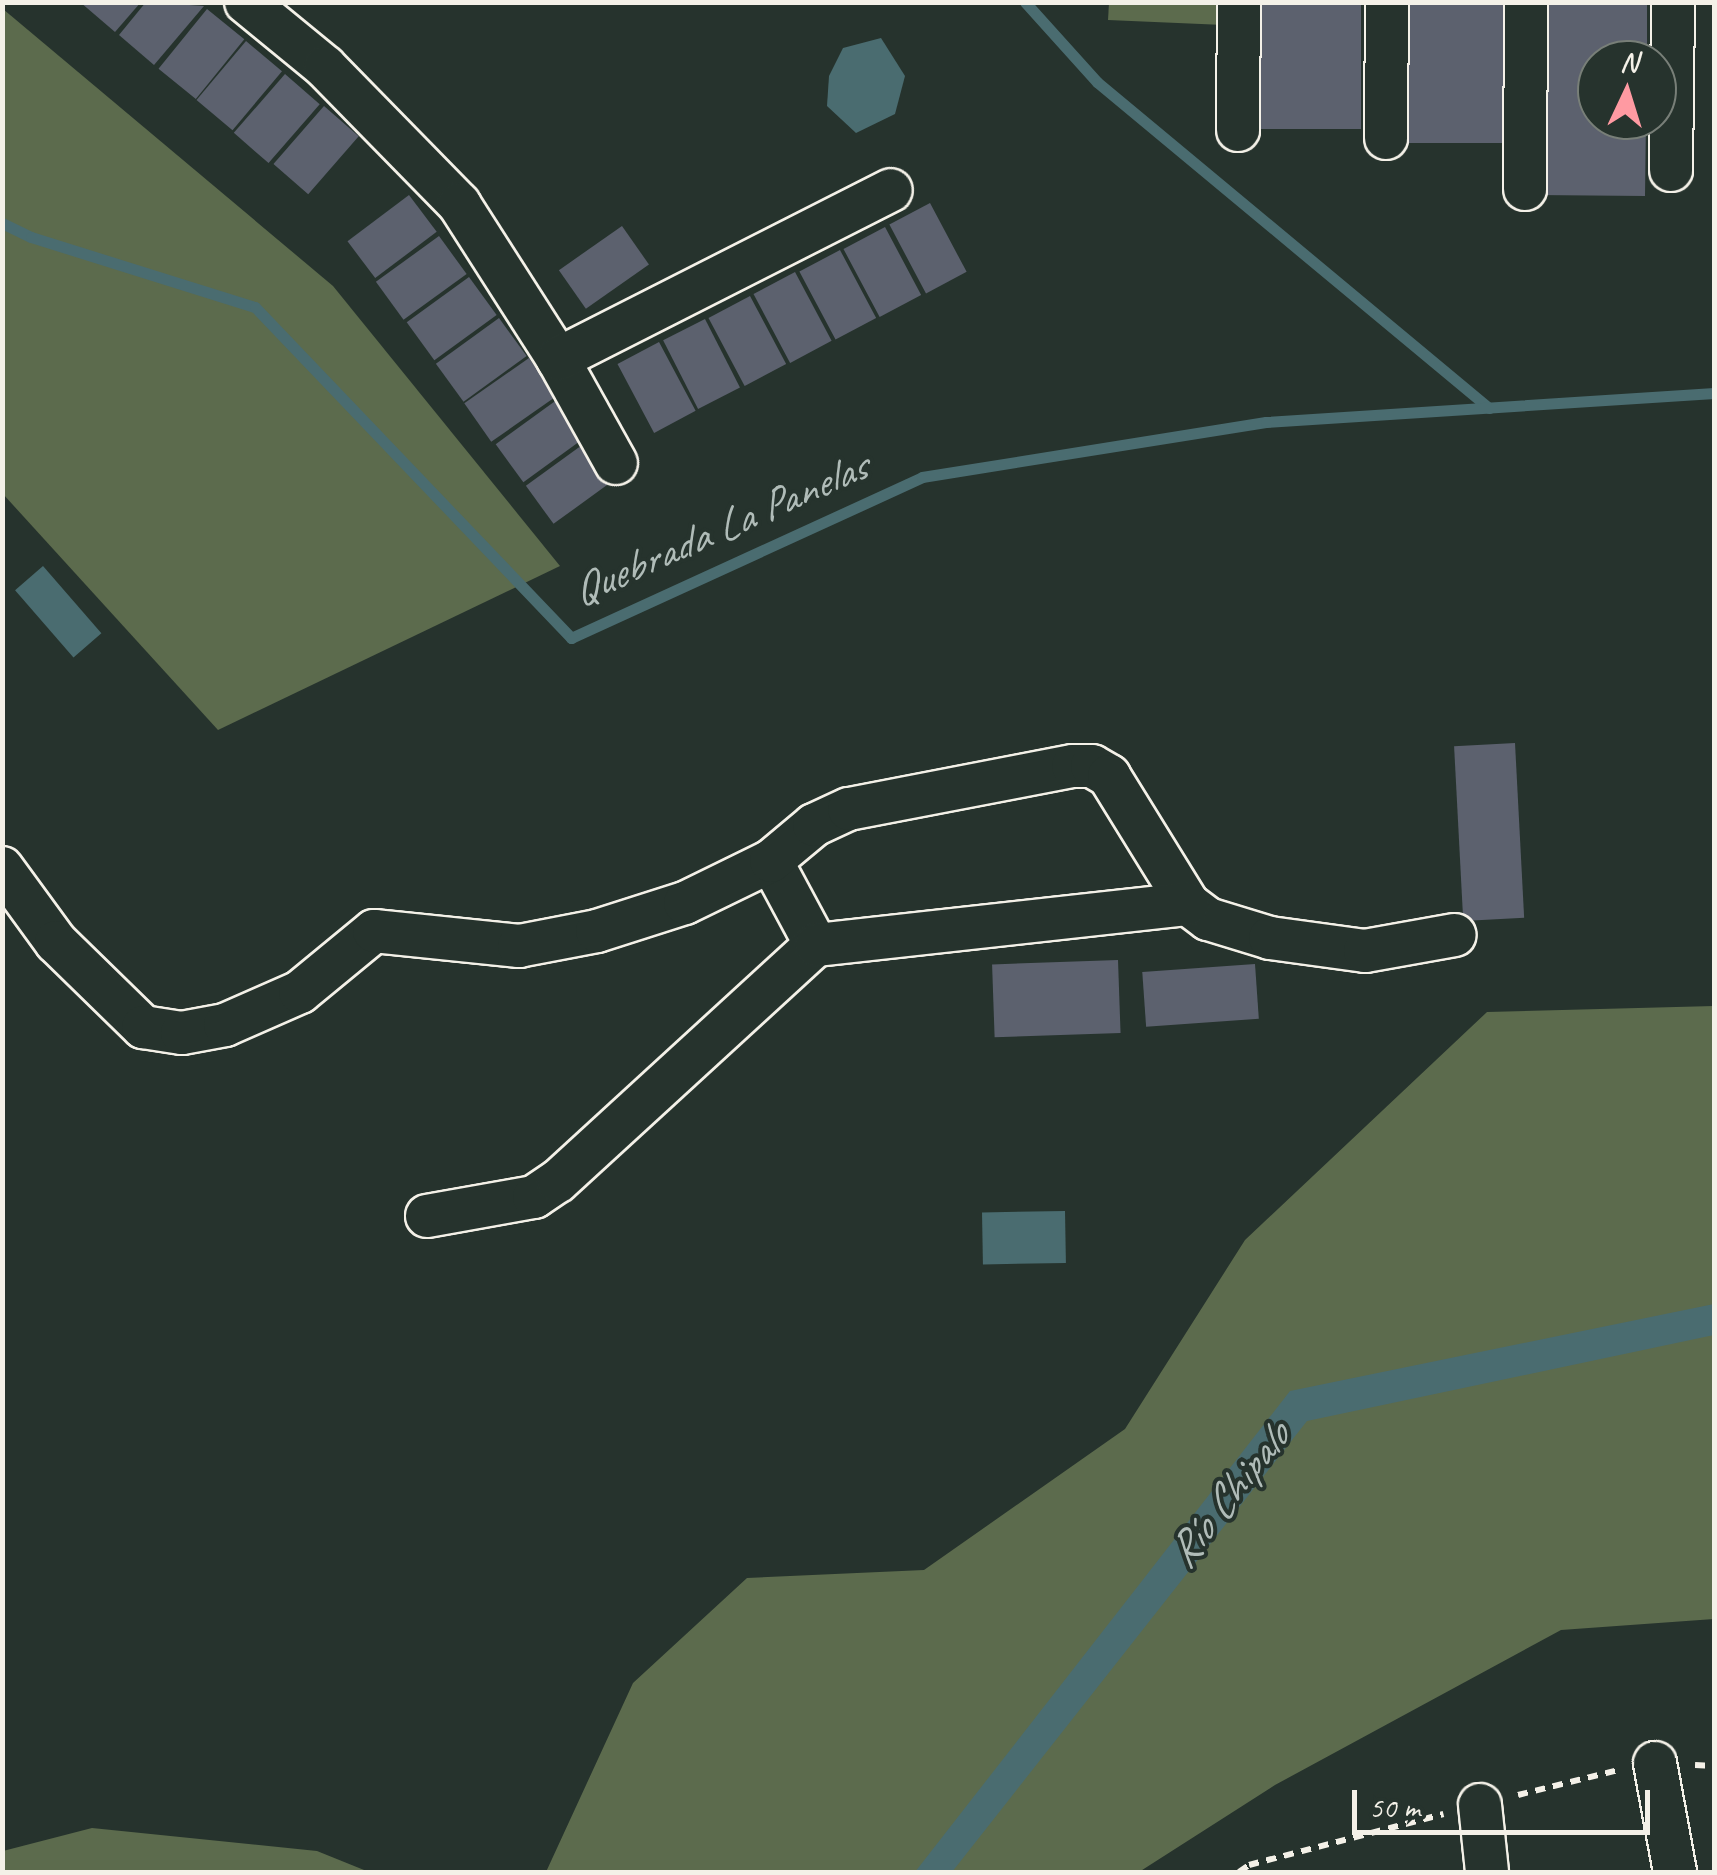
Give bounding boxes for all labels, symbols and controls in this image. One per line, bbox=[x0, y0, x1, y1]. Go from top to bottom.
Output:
north arrow bbox=[1577, 40, 1677, 140]
text: N bbox=[1619, 44, 1639, 80]
water label: Quebrada La Panelas bbox=[561, 439, 877, 619]
water label: Río Chipalo bbox=[1155, 1412, 1301, 1578]
scale bar bbox=[1357, 1770, 1654, 1832]
text: 50 m bbox=[1369, 1788, 1420, 1826]

